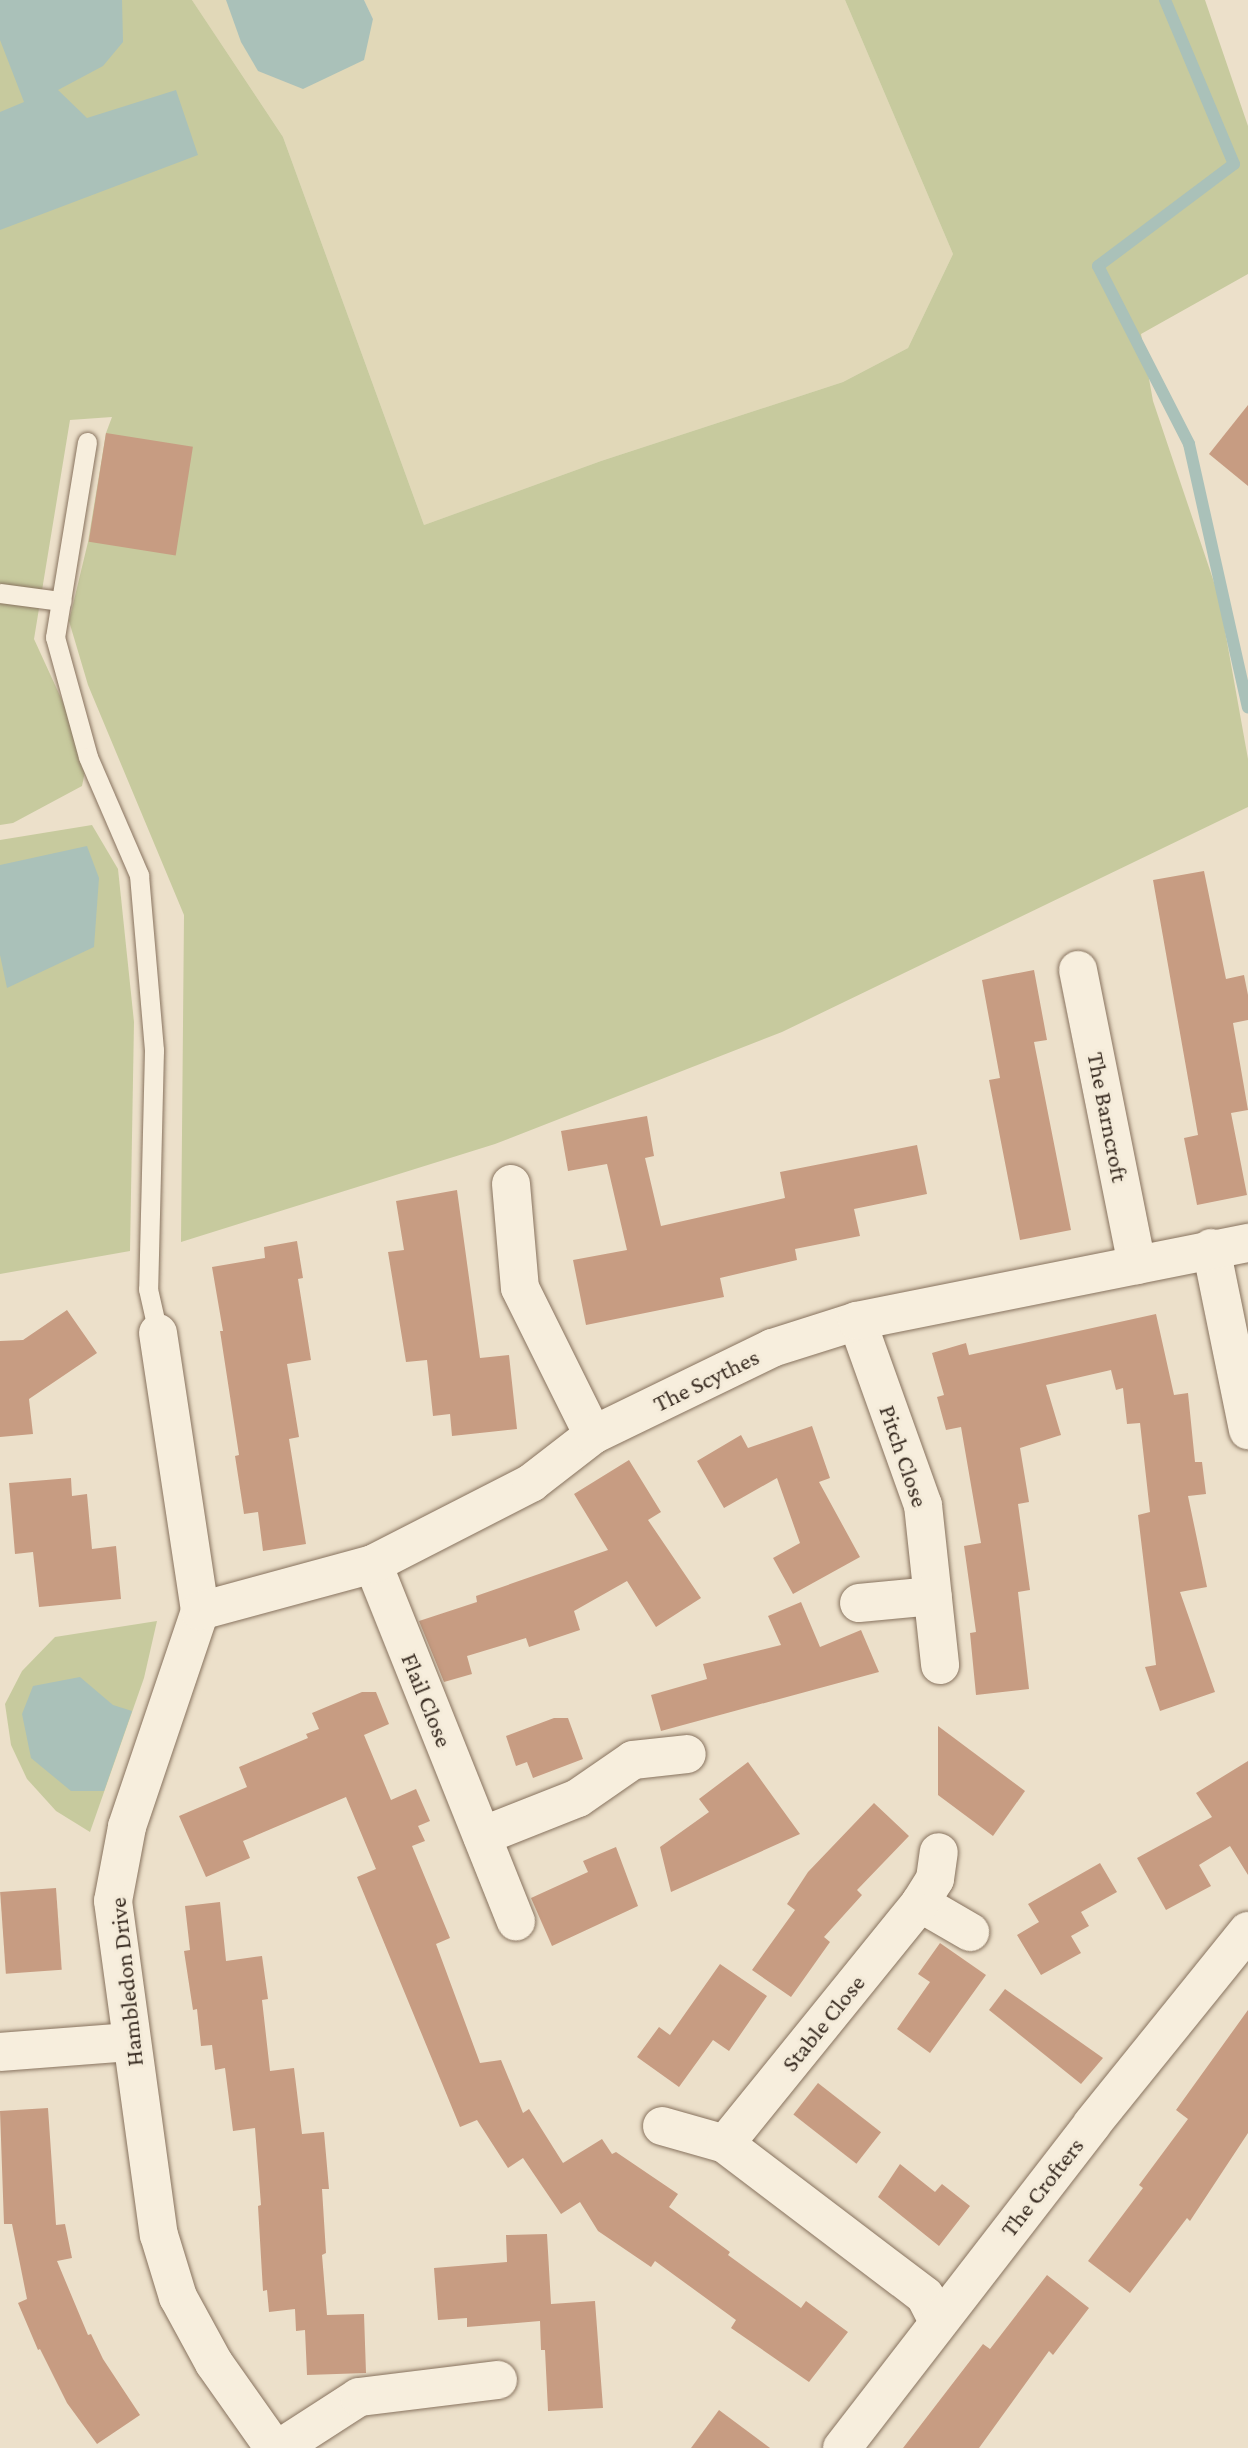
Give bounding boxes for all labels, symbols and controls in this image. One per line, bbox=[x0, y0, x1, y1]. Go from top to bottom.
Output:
street label: The Barncroft bbox=[1081, 1050, 1135, 1184]
street label: The Scythes bbox=[648, 1342, 764, 1418]
street label: Pitch Close bbox=[873, 1401, 935, 1511]
street label: Flail Close bbox=[395, 1649, 459, 1751]
street label: Hambledon Drive bbox=[103, 1896, 149, 2068]
street label: Stable Close bbox=[775, 1969, 871, 2077]
street label: The Crofters bbox=[994, 2132, 1090, 2242]

